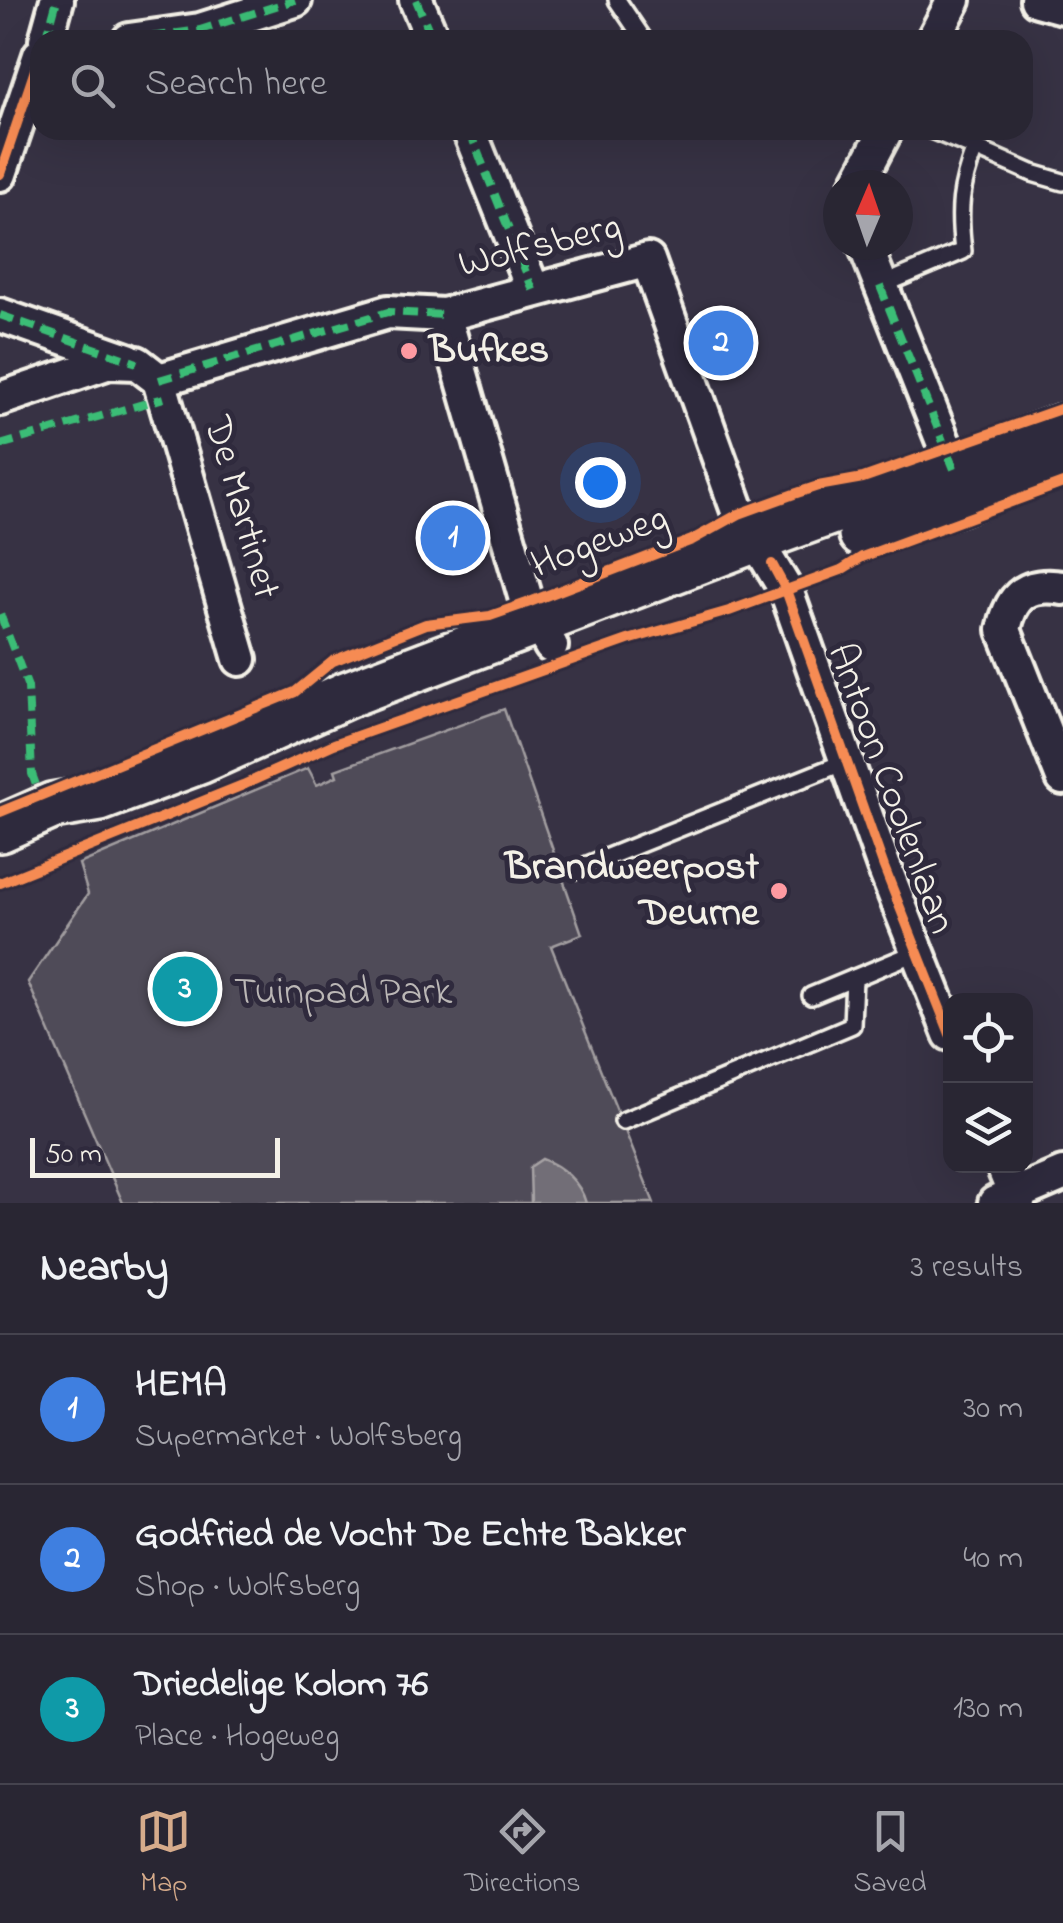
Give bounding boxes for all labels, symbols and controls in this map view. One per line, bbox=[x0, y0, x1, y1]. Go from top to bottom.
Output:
search box bbox=[30, 30, 1033, 140]
text: Search here bbox=[145, 57, 327, 113]
icon: search bbox=[65, 58, 120, 113]
north arrow bbox=[823, 170, 913, 260]
street label: Wolfsberg bbox=[452, 198, 628, 296]
pin: 2 bbox=[688, 306, 754, 380]
place label: Bufkes bbox=[427, 322, 549, 381]
marker: Bufkes bbox=[398, 340, 420, 362]
street label: De Martinet bbox=[186, 409, 294, 606]
your location bbox=[575, 457, 626, 508]
street label: Hogeweg bbox=[523, 490, 677, 596]
pin: 1 bbox=[420, 500, 486, 576]
street label: Antoon Coolenlaan bbox=[810, 635, 970, 943]
place label: Brandweerpost Deurne bbox=[503, 839, 760, 944]
marker: Brandweerpost Deurne bbox=[768, 880, 790, 902]
pin: 3 bbox=[152, 952, 218, 1026]
park label: Tuinpad Park bbox=[234, 964, 453, 1023]
map controls bbox=[943, 993, 1033, 1173]
button: locate bbox=[943, 993, 1033, 1083]
button: layers bbox=[943, 1083, 1033, 1173]
scale bar bbox=[30, 1133, 280, 1178]
text: 50 m bbox=[45, 1135, 102, 1176]
text: Nearby bbox=[40, 1238, 168, 1299]
text: 3 results bbox=[911, 1245, 1023, 1292]
text: HEMA bbox=[135, 1358, 227, 1414]
text: 1 bbox=[67, 1386, 78, 1433]
text: 30 m bbox=[963, 1386, 1023, 1433]
text: Supermarket · Wolfsberg bbox=[135, 1414, 462, 1461]
text: Godfried de Vocht De Echte Bakker bbox=[135, 1508, 685, 1564]
text: 2 bbox=[65, 1536, 80, 1583]
text: 40 m bbox=[963, 1536, 1023, 1583]
text: Shop · Wolfsberg bbox=[135, 1564, 360, 1611]
text: Driedelige Kolom 76 bbox=[135, 1658, 428, 1714]
text: 3 bbox=[66, 1686, 79, 1733]
text: 130 m bbox=[953, 1686, 1023, 1733]
text: Place · Hogeweg bbox=[135, 1714, 339, 1761]
tab: Map bbox=[136, 1804, 191, 1905]
tab: Directions bbox=[464, 1804, 581, 1905]
tab: Saved bbox=[854, 1804, 927, 1905]

